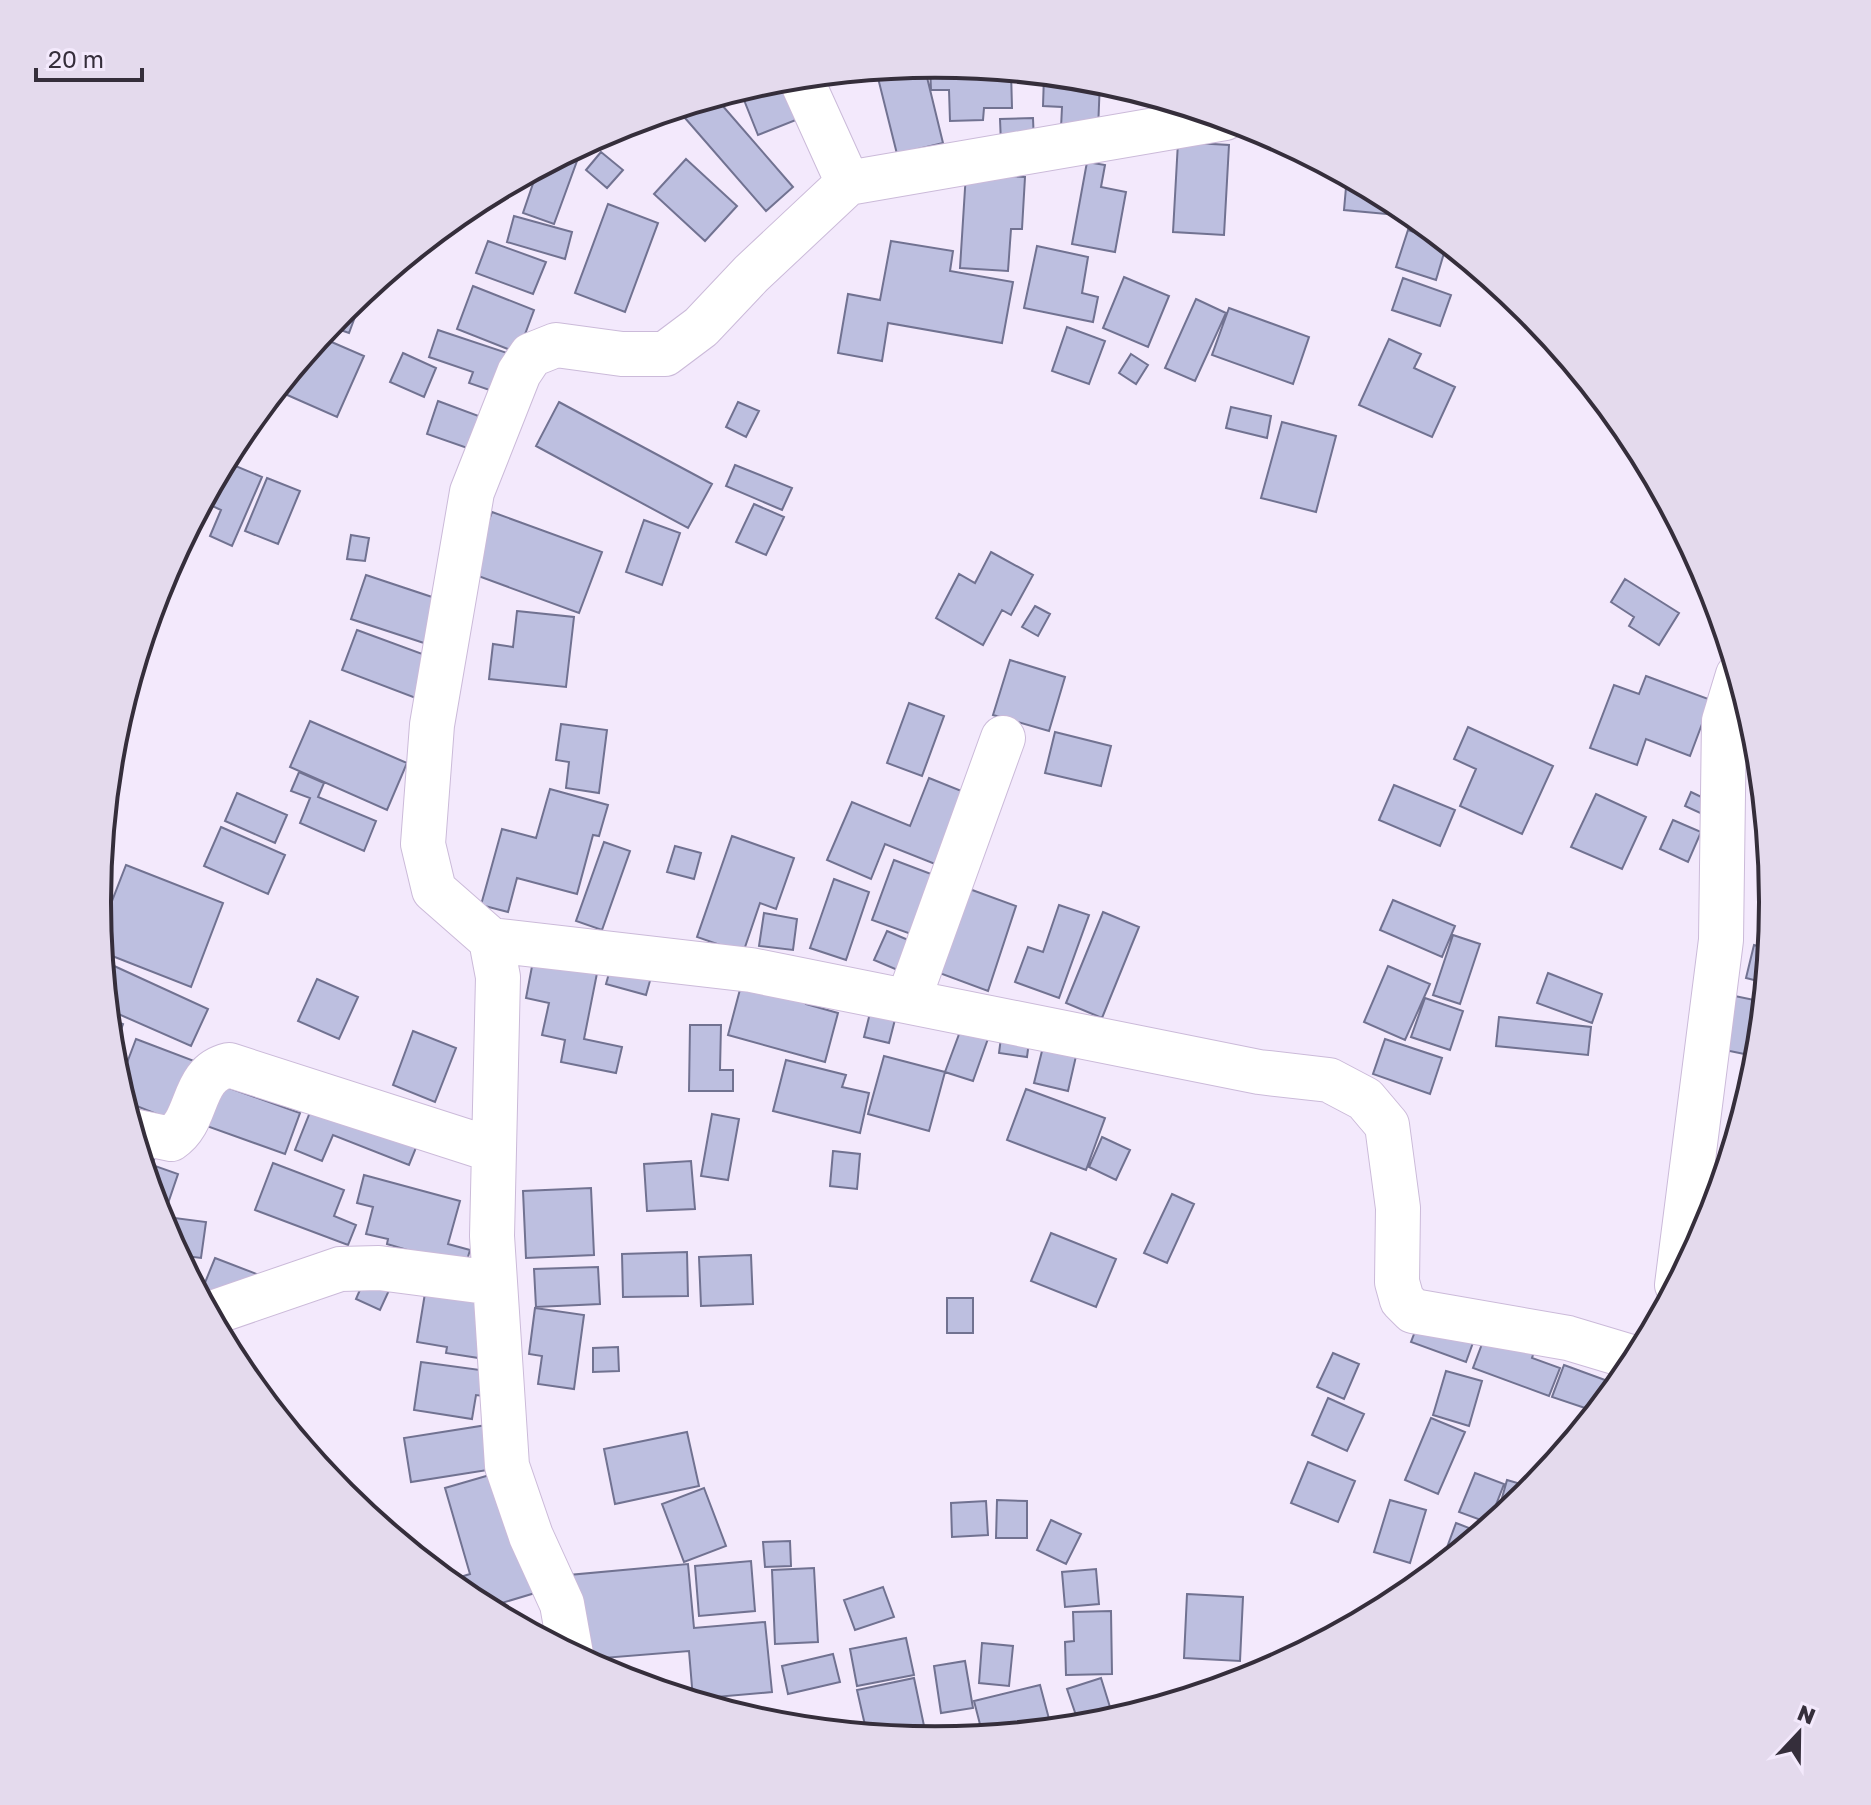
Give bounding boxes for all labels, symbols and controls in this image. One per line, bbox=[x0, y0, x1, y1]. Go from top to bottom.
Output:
scale bar bbox=[36, 32, 142, 82]
text: 20 m bbox=[48, 44, 104, 73]
north arrow bbox=[1759, 1693, 1839, 1773]
text: N bbox=[1794, 1698, 1819, 1730]

